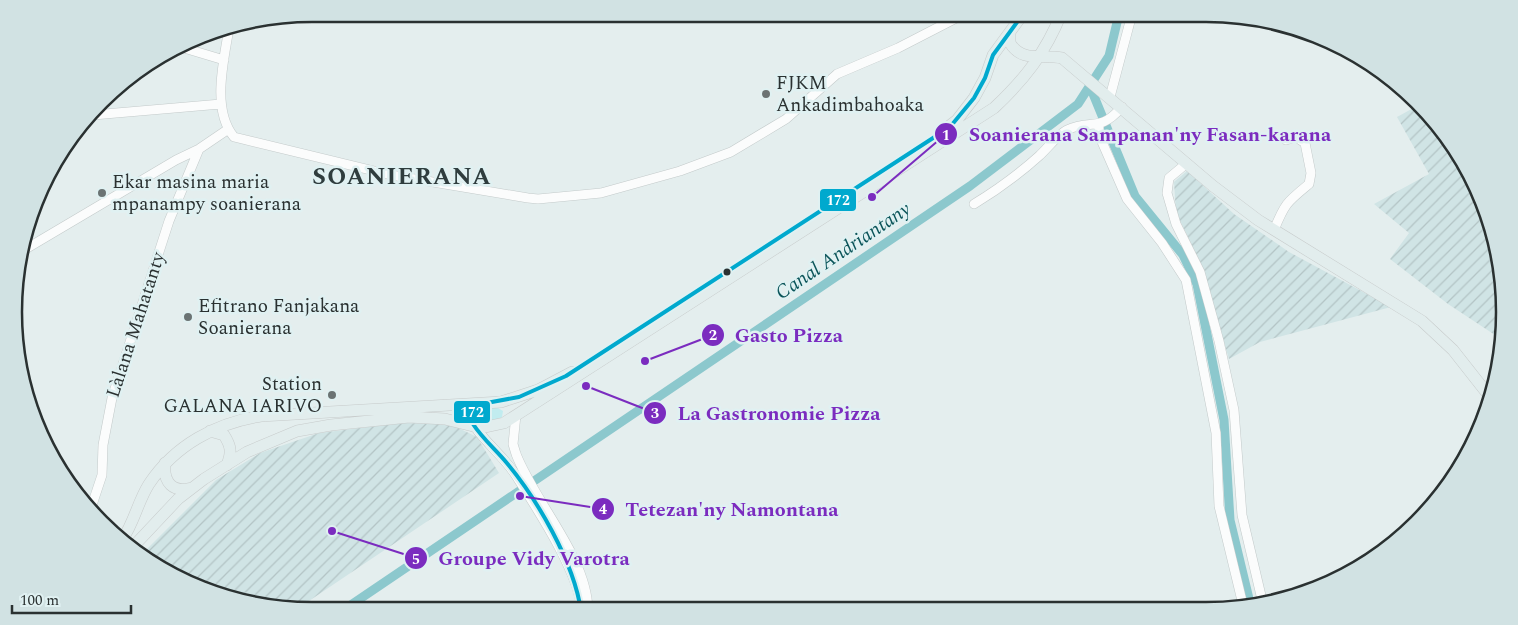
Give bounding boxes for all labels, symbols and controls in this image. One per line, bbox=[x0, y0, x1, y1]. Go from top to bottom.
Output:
place label: FJKM Ankadimbahoaka bbox=[776, 69, 924, 120]
marker: FJKM Ankadimbahoaka bbox=[760, 88, 772, 100]
callout: Soanierana Sampanan'ny Fasan-karana bbox=[934, 117, 1341, 152]
text: Soanierana Sampanan'ny Fasan-karana bbox=[969, 120, 1332, 150]
text: 1 bbox=[942, 124, 950, 147]
district label: SOANIERANA bbox=[312, 159, 492, 195]
place label: Ekar masina maria mpanampy soanierana bbox=[112, 168, 302, 219]
marker: Ekar masina maria mpanampy soanierana bbox=[96, 187, 108, 199]
line badge: 172 bbox=[819, 188, 857, 212]
text: 172 bbox=[826, 190, 850, 211]
water label: Canal Andriantany bbox=[769, 194, 917, 307]
street label: Làlana Mahatanty bbox=[99, 248, 173, 402]
unlabelled marker bbox=[722, 267, 732, 277]
place label: Efitrano Fanjakana Soanierana bbox=[198, 292, 360, 343]
marker: Efitrano Fanjakana Soanierana bbox=[182, 311, 194, 323]
callout: Gasto Pizza bbox=[700, 317, 854, 352]
text: Gasto Pizza bbox=[735, 321, 844, 351]
text: 2 bbox=[709, 324, 717, 347]
place label: Station GALANA IARIVO bbox=[164, 370, 322, 421]
marker: Station GALANA IARIVO bbox=[326, 389, 338, 401]
callout: La Gastronomie Pizza bbox=[643, 395, 891, 430]
text: La Gastronomie Pizza bbox=[677, 399, 881, 429]
line badge: 172 bbox=[453, 400, 491, 424]
text: 172 bbox=[460, 402, 484, 423]
text: 3 bbox=[651, 402, 659, 425]
callout: Tetezan'ny Namontana bbox=[590, 492, 849, 527]
text: Tetezan'ny Namontana bbox=[625, 495, 839, 525]
text: 4 bbox=[599, 498, 608, 521]
callout: Groupe Vidy Varotra bbox=[403, 541, 640, 576]
text: Groupe Vidy Varotra bbox=[438, 544, 630, 574]
text: 5 bbox=[412, 548, 420, 571]
scale bar bbox=[12, 582, 131, 614]
text: 100 m bbox=[20, 589, 59, 612]

